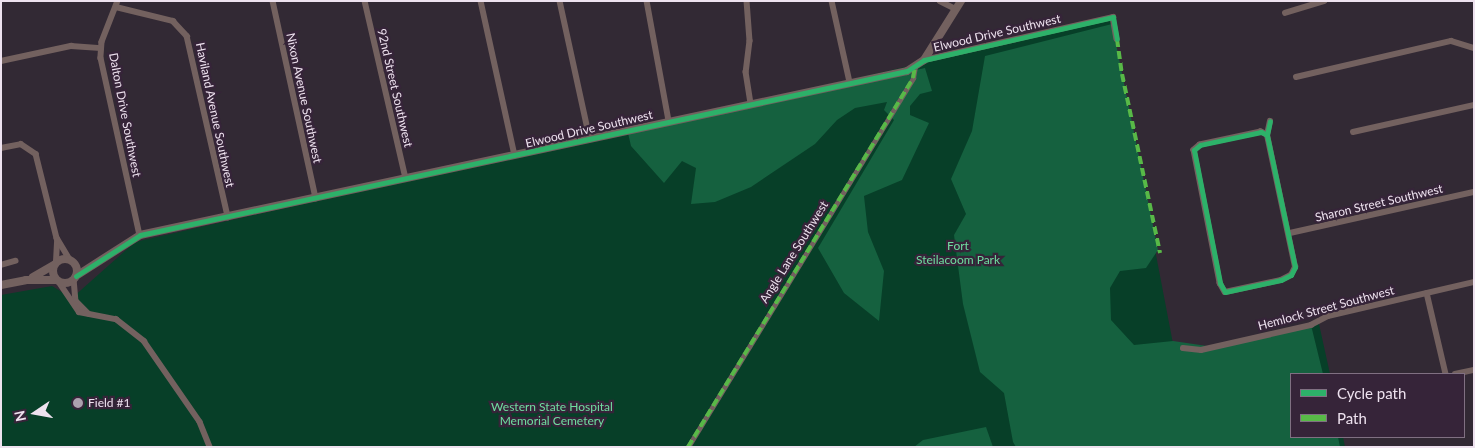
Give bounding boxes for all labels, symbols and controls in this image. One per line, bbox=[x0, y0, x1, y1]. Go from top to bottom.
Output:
street label: Elwood Drive Southwest bbox=[932, 11, 1062, 55]
street label: 92nd Street Southwest bbox=[374, 27, 416, 149]
street label: Nixon Avenue Southwest bbox=[283, 31, 325, 165]
street label: Haviland Avenue Southwest bbox=[193, 41, 237, 189]
street label: Dalton Drive Southwest bbox=[106, 52, 144, 178]
street label: Elwood Drive Southwest bbox=[524, 107, 654, 151]
street label: Sharon Street Southwest bbox=[1314, 181, 1444, 225]
street label: Angle Lane Southwest bbox=[757, 198, 831, 306]
park label: Fort Steilacoom Park bbox=[916, 239, 1000, 267]
street label: Hemlock Street Southwest bbox=[1256, 283, 1396, 333]
legend bbox=[1290, 373, 1465, 438]
text: Cycle path bbox=[1337, 384, 1406, 402]
north arrow bbox=[10, 388, 60, 438]
place label: Field #1 bbox=[88, 396, 131, 410]
marker: Field #1 bbox=[72, 397, 84, 409]
park label: Western State Hospital Memorial Cemetery bbox=[491, 400, 613, 428]
text: N bbox=[10, 409, 29, 423]
text: Path bbox=[1337, 409, 1367, 427]

